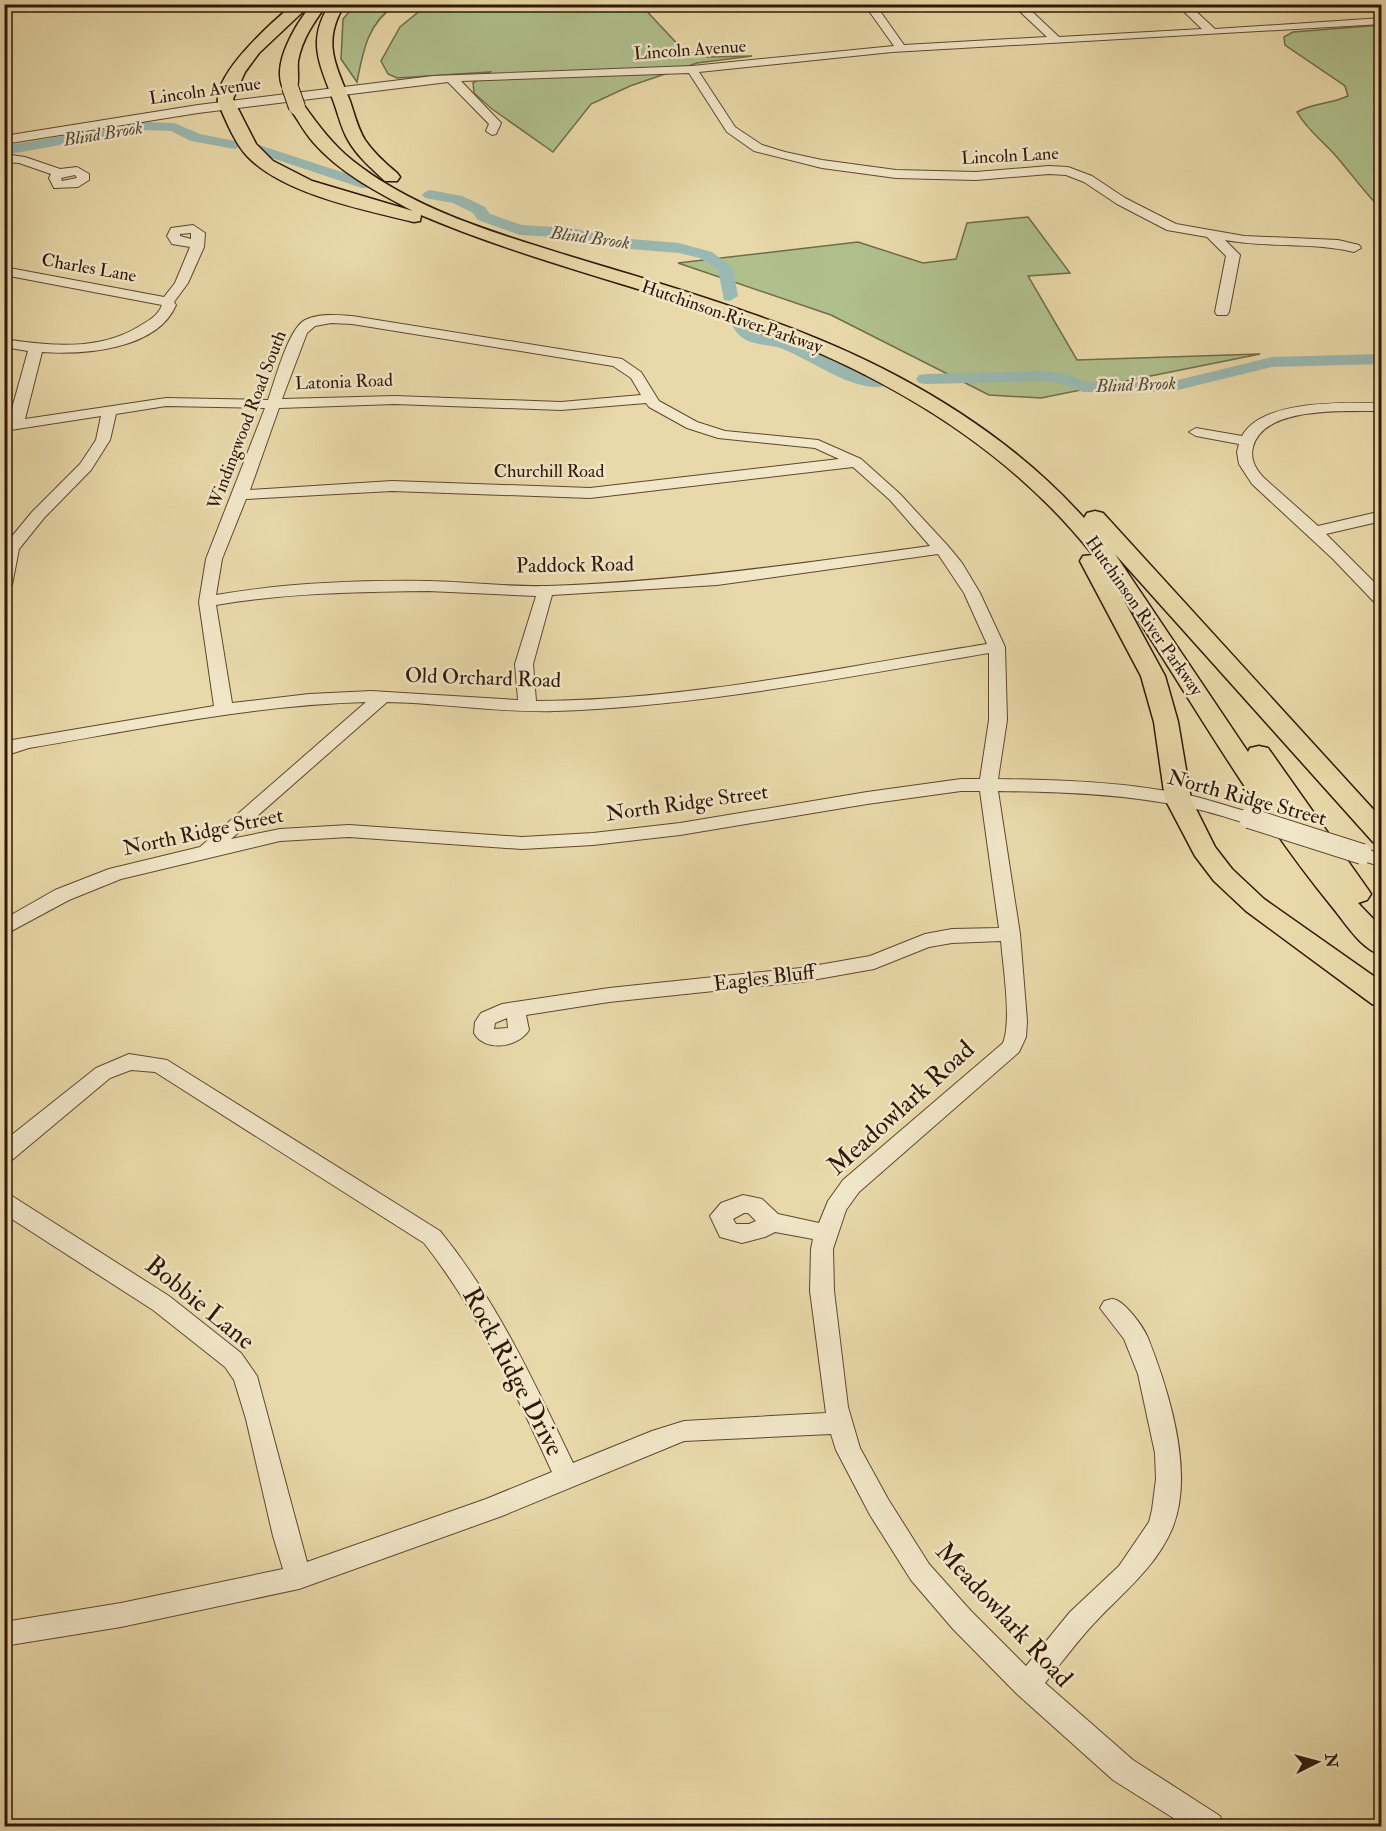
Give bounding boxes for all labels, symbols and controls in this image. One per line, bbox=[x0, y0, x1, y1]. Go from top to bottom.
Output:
street label: Lincoln Avenue bbox=[633, 35, 747, 65]
street label: Lincoln Avenue bbox=[148, 72, 263, 110]
water label: Blind Brook bbox=[61, 116, 144, 152]
street label: Lincoln Lane bbox=[961, 142, 1060, 170]
water label: Blind Brook bbox=[548, 221, 631, 255]
street label: Charles Lane bbox=[40, 248, 139, 288]
street label: Hutchinson River Parkway bbox=[638, 275, 827, 359]
street label: Windingwood Road South bbox=[202, 327, 292, 514]
street label: Latonia Road bbox=[295, 369, 393, 395]
water label: Blind Brook bbox=[1095, 372, 1176, 398]
street label: Churchill Road bbox=[494, 460, 604, 483]
street label: Hutchinson River Parkway bbox=[1080, 531, 1209, 701]
street label: Paddock Road bbox=[516, 550, 635, 580]
street label: Old Orchard Road bbox=[404, 662, 562, 694]
street label: North Ridge Street bbox=[1165, 764, 1330, 832]
street label: North Ridge Street bbox=[604, 778, 770, 828]
street label: North Ridge Street bbox=[120, 802, 286, 862]
street label: Eagles Bluff bbox=[712, 958, 820, 998]
street label: Meadowlark Road bbox=[821, 1034, 981, 1182]
street label: Bobbie Lane bbox=[139, 1249, 261, 1357]
street label: Rock Ridge Drive bbox=[455, 1282, 571, 1462]
street label: Meadowlark Road bbox=[929, 1536, 1079, 1694]
north arrow bbox=[1287, 1732, 1347, 1792]
text: N bbox=[1320, 1751, 1342, 1769]

